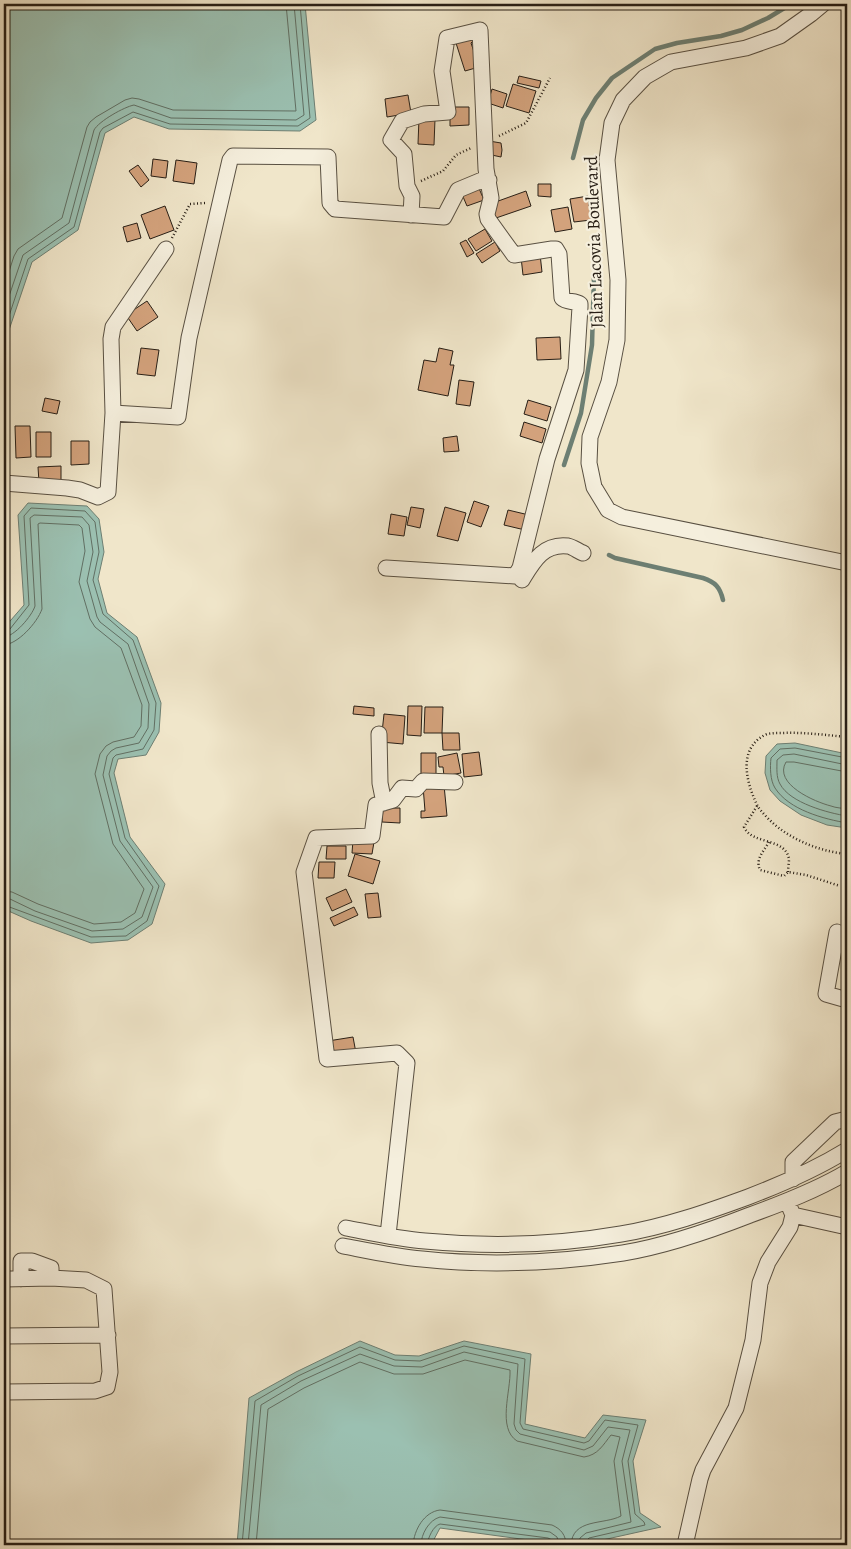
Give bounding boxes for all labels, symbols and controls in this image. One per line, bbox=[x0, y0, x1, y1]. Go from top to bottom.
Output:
street label: Jalan Lacovia Boulevard bbox=[579, 155, 609, 329]

